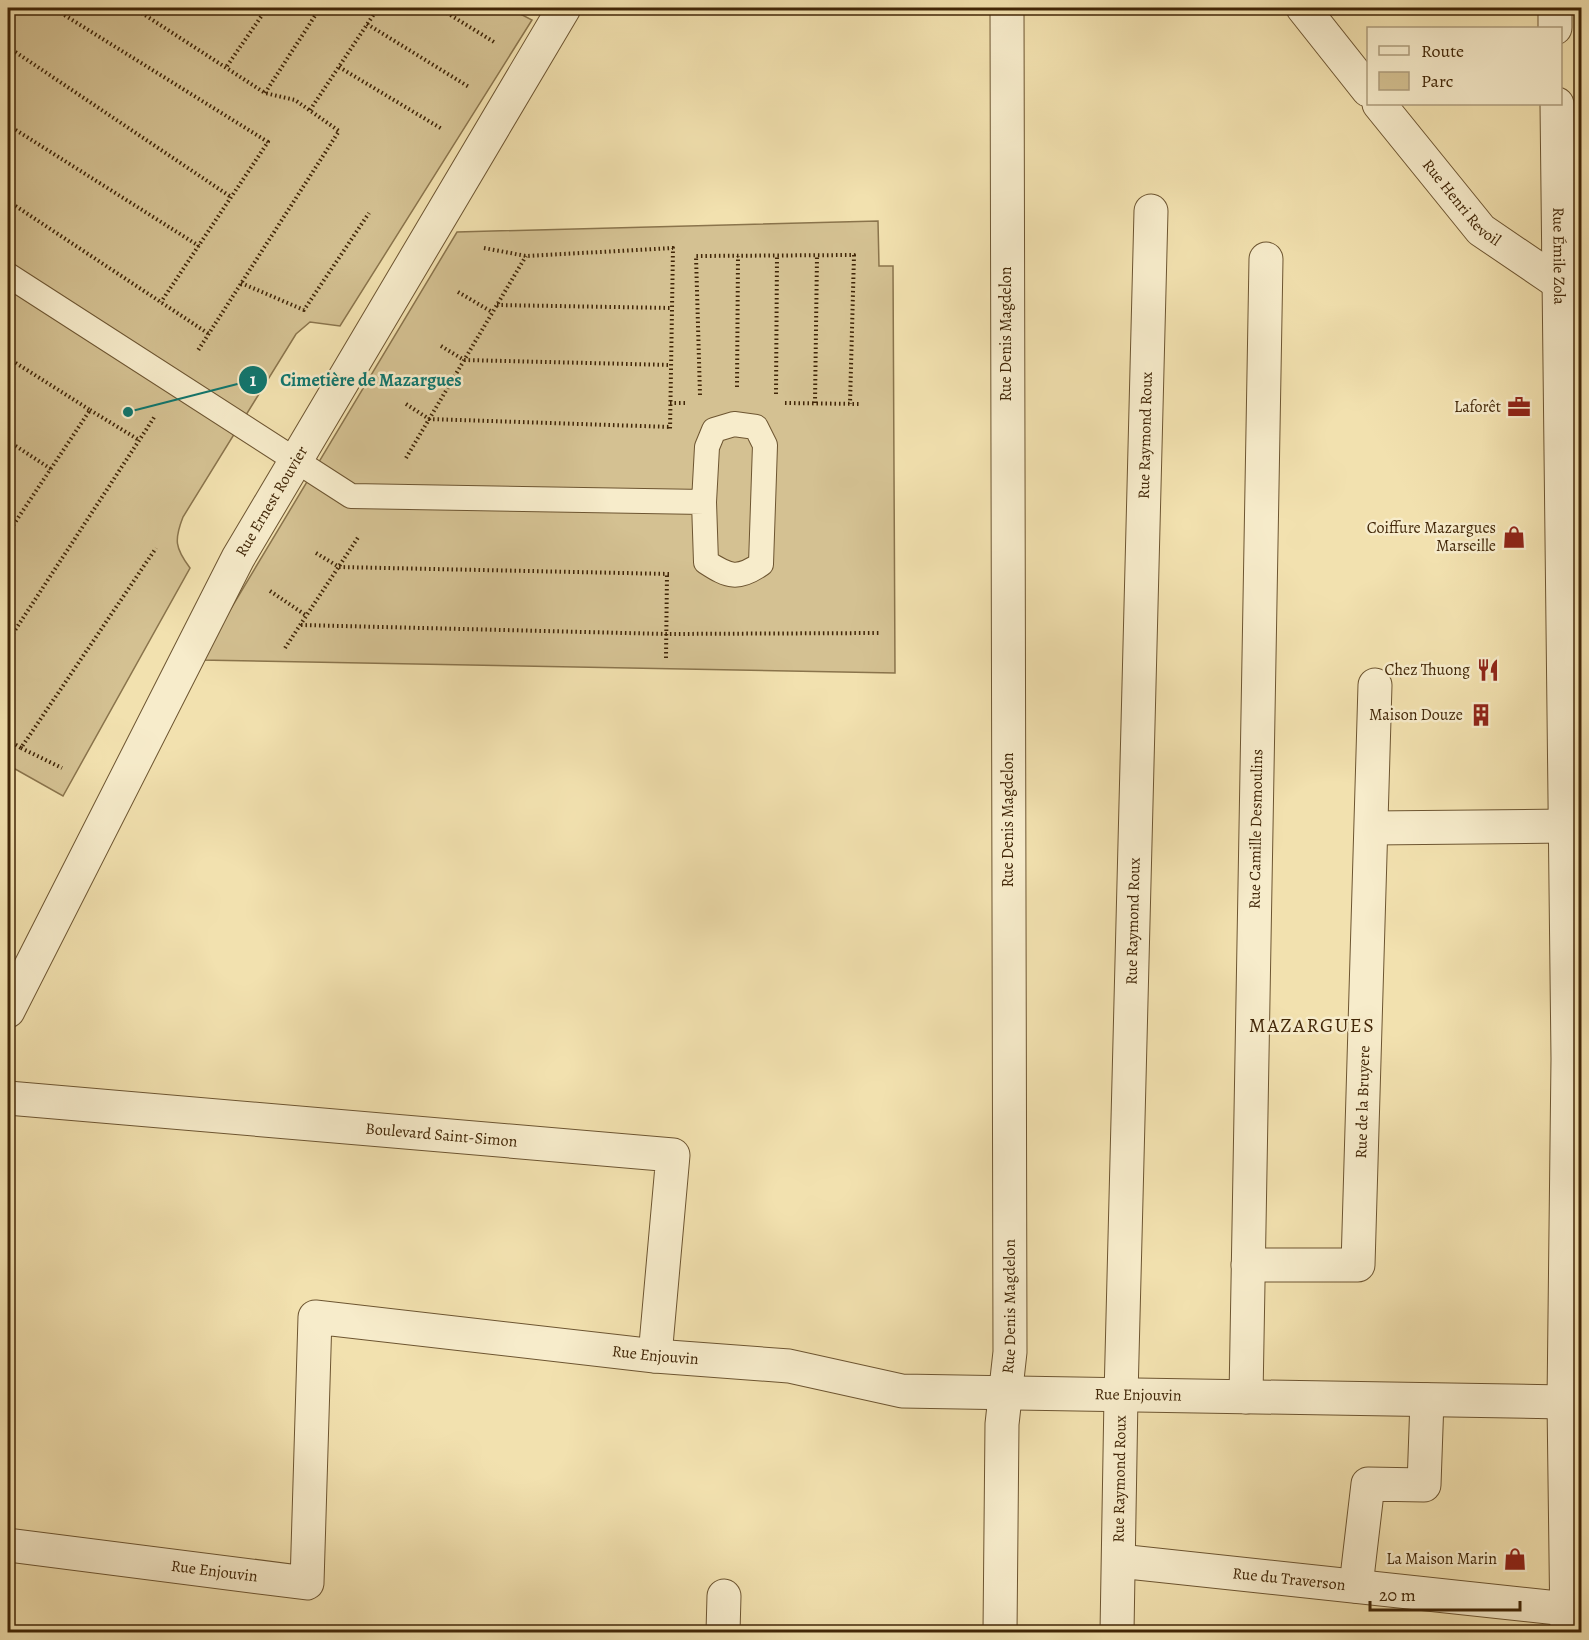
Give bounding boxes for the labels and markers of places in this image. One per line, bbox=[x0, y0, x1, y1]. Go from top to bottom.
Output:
callout: Cimetière de Mazargues bbox=[238, 362, 474, 398]
office icon: Laforêt bbox=[1506, 394, 1532, 420]
place label: Laforêt bbox=[1454, 396, 1501, 418]
place label: Coiffure Mazargues Marseille bbox=[1367, 517, 1496, 557]
shop icon: Coiffure Mazargues Marseille bbox=[1501, 524, 1527, 550]
restaurant icon: Chez Thuong bbox=[1475, 657, 1501, 683]
place label: Chez Thuong bbox=[1384, 659, 1470, 681]
building icon: Maison Douze bbox=[1468, 702, 1494, 728]
place label: Maison Douze bbox=[1369, 704, 1463, 726]
shop icon: La Maison Marin bbox=[1502, 1546, 1528, 1572]
place label: La Maison Marin bbox=[1386, 1548, 1497, 1570]

